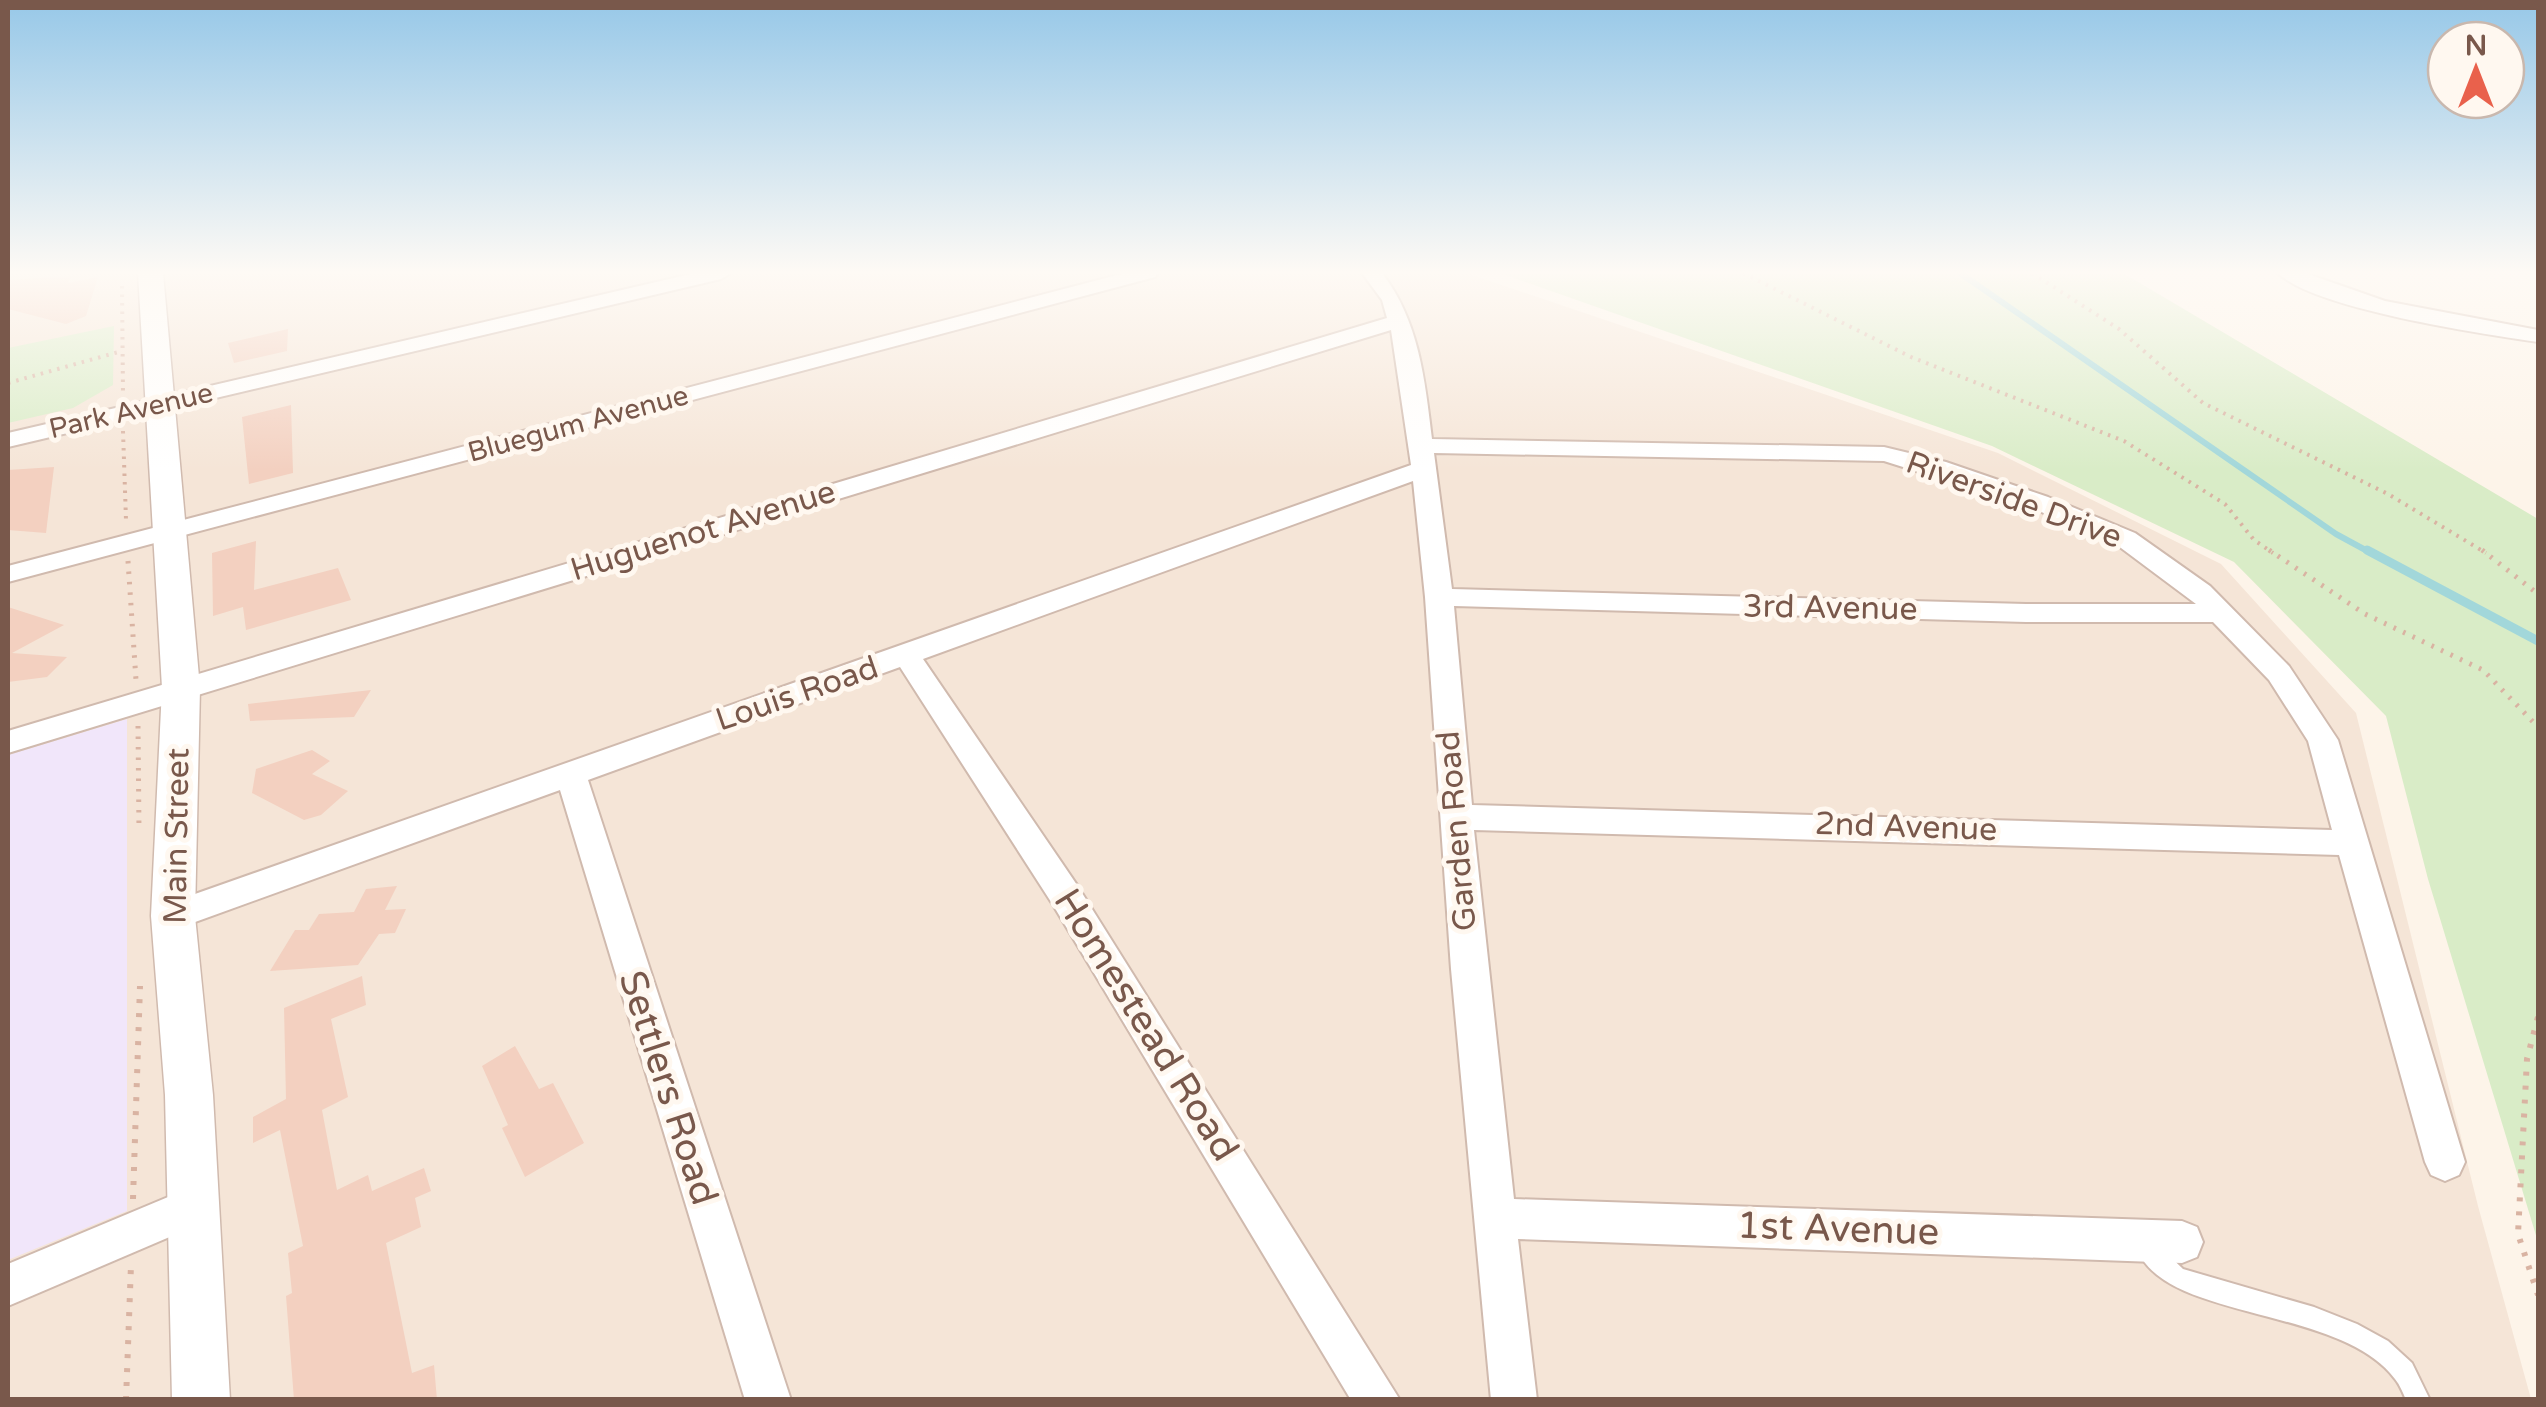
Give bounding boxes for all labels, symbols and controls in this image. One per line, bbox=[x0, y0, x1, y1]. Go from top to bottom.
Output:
north arrow bbox=[2426, 20, 2526, 120]
text: N bbox=[2465, 29, 2487, 63]
street label: Park Avenue bbox=[46, 376, 216, 446]
street label: Bluegum Avenue bbox=[464, 378, 692, 470]
street label: Riverside Drive bbox=[1901, 443, 2127, 557]
street label: Huguenot Avenue bbox=[566, 473, 840, 589]
street label: 3rd Avenue bbox=[1742, 587, 1918, 629]
street label: Louis Road bbox=[711, 648, 883, 740]
street label: Garden Road bbox=[1429, 729, 1485, 933]
street label: Main Street bbox=[156, 748, 198, 924]
street label: 2nd Avenue bbox=[1814, 805, 1998, 849]
street label: Homestead Road bbox=[1044, 880, 1248, 1170]
street label: Settlers Road bbox=[609, 965, 727, 1211]
street label: 1st Avenue bbox=[1736, 1202, 1940, 1256]

